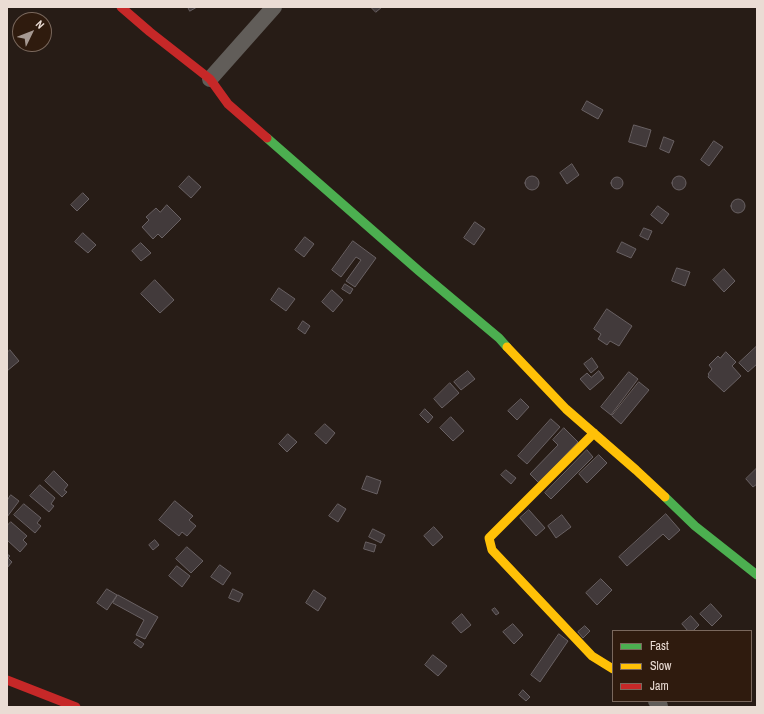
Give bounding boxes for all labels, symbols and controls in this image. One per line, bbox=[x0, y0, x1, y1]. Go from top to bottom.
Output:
north arrow bbox=[12, 12, 52, 52]
text: N bbox=[33, 17, 47, 32]
legend bbox=[612, 630, 752, 702]
text: Fast bbox=[650, 638, 669, 654]
text: Slow bbox=[650, 658, 671, 674]
text: Jam bbox=[650, 678, 669, 694]

